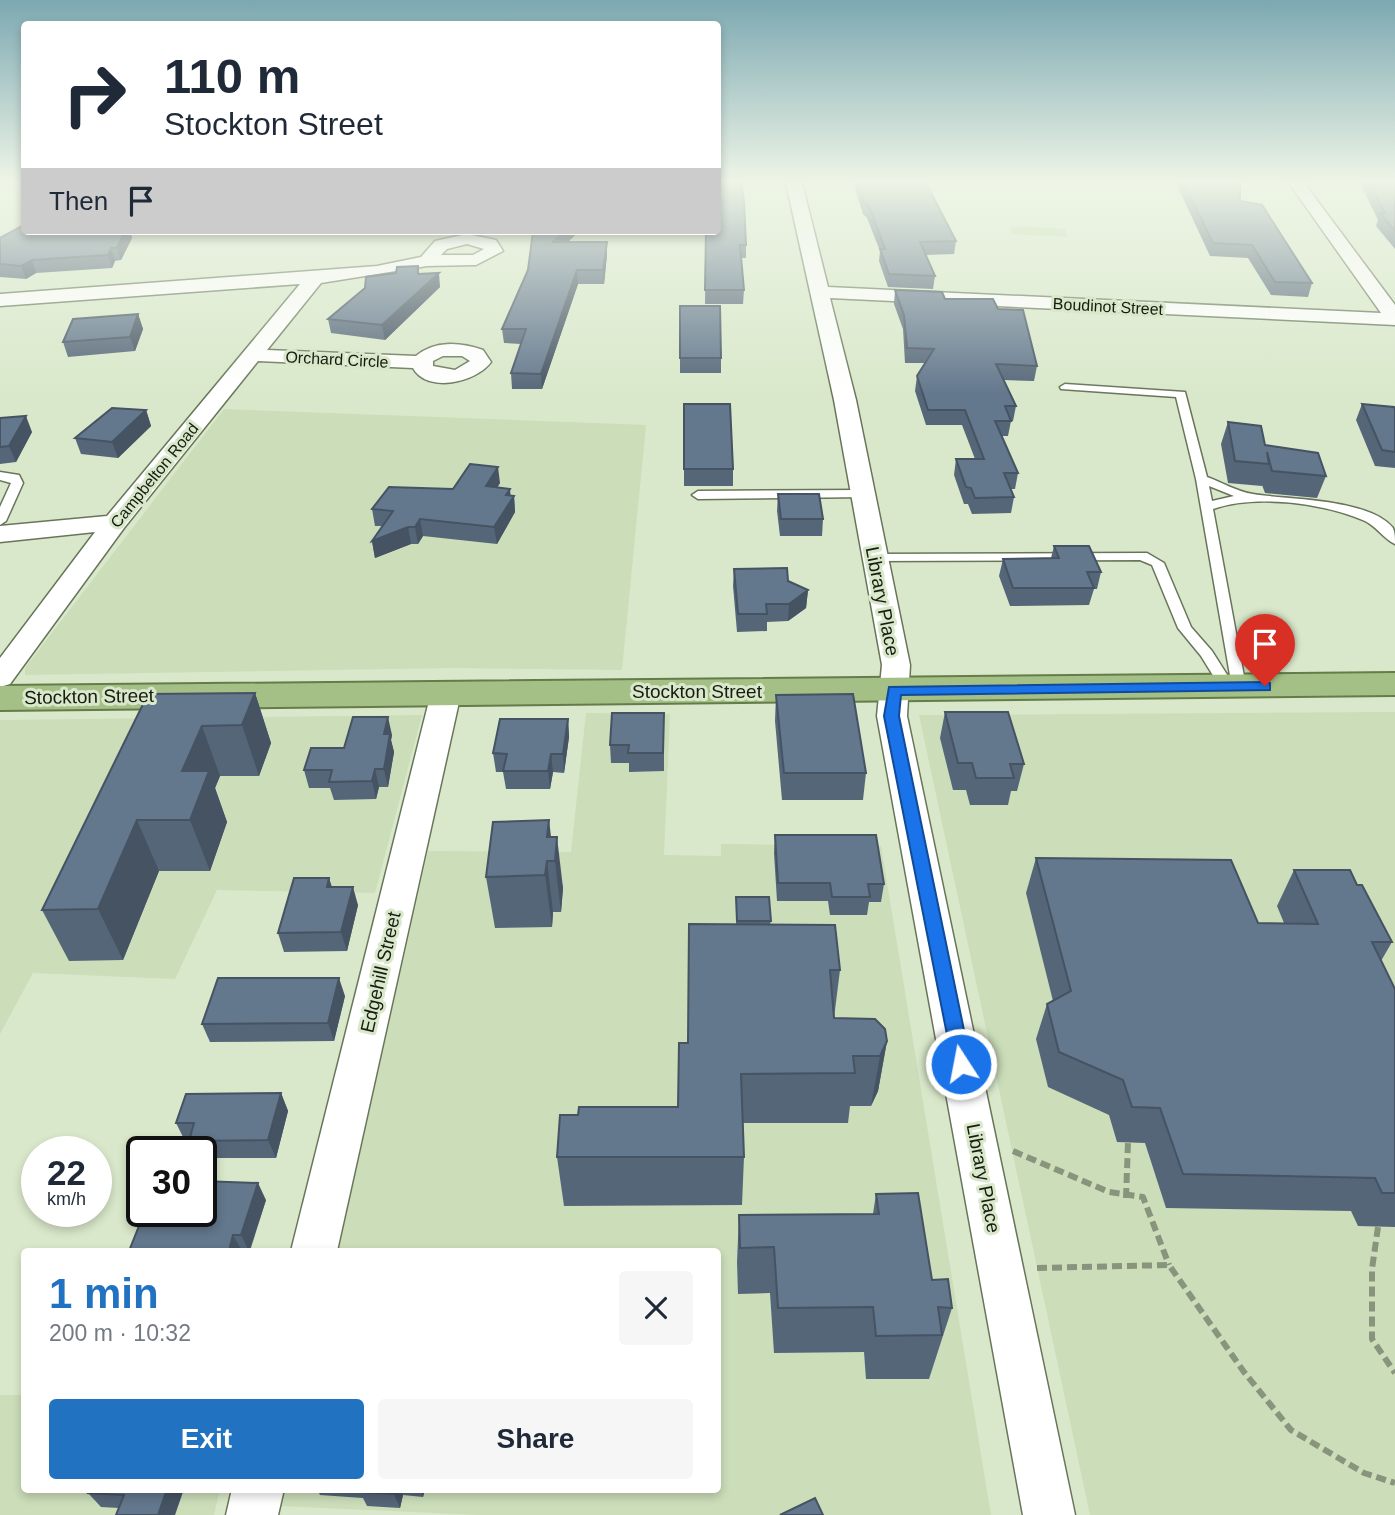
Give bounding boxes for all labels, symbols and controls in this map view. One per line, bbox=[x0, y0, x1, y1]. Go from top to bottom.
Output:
icon: right bbox=[49, 49, 140, 140]
text: 110 m bbox=[164, 49, 300, 103]
text: Stockton Street bbox=[164, 106, 383, 142]
icon: arrive bbox=[122, 182, 160, 220]
text: Then bbox=[49, 186, 108, 216]
street label: Boudinot Street bbox=[1052, 295, 1164, 318]
street label: Orchard Circle bbox=[285, 348, 389, 371]
street label: Campbelton Road bbox=[107, 420, 202, 531]
street label: Library Place bbox=[862, 545, 903, 658]
pin bbox=[1235, 614, 1295, 686]
icon: arrive bbox=[1246, 625, 1284, 663]
street label: Stockton Street bbox=[632, 681, 763, 702]
street label: Stockton Street bbox=[24, 685, 155, 708]
street label: Edgehill Street bbox=[356, 909, 405, 1035]
position arrow bbox=[924, 1027, 998, 1101]
street label: Library Place bbox=[963, 1122, 1004, 1235]
speed limit sign: 30 bbox=[126, 1136, 217, 1227]
text: 22 bbox=[47, 1153, 86, 1192]
text: km/h bbox=[47, 1189, 86, 1209]
text: 1 min bbox=[49, 1270, 159, 1317]
button: close bbox=[619, 1271, 693, 1345]
text: 200 m · 10:32 bbox=[49, 1320, 191, 1346]
button: Exit bbox=[49, 1399, 364, 1479]
button: Share bbox=[378, 1399, 693, 1479]

